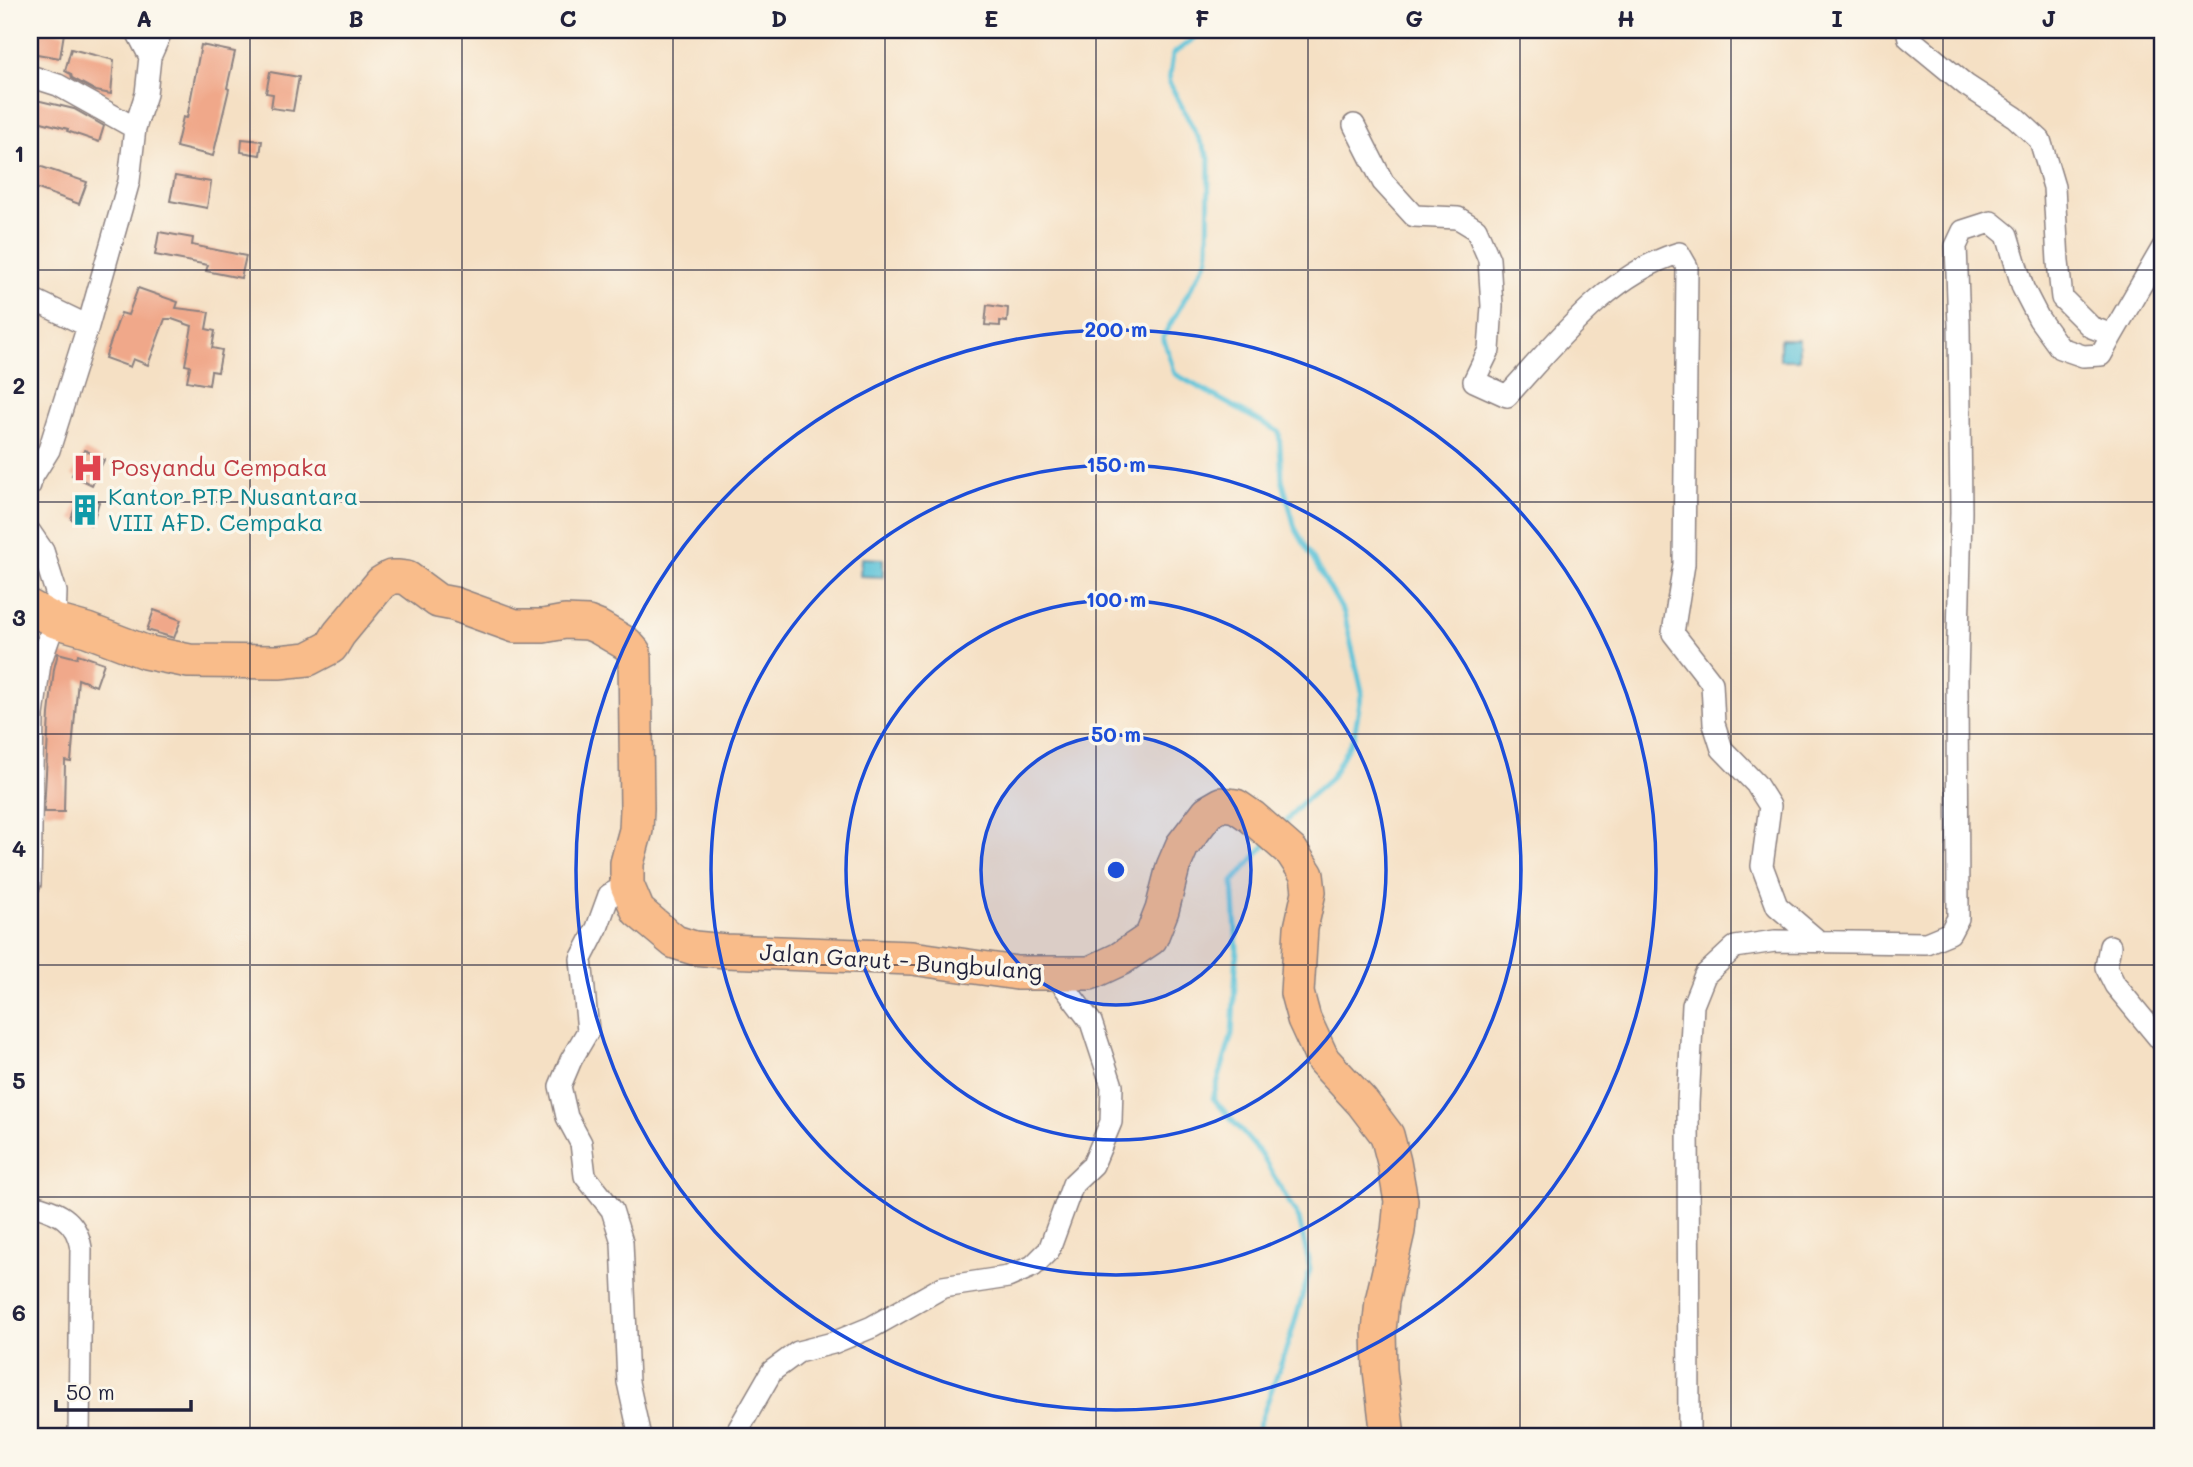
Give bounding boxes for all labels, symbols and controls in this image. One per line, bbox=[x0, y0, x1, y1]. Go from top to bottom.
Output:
text: A bbox=[136, 3, 152, 33]
text: B bbox=[348, 3, 364, 33]
text: C bbox=[559, 3, 577, 33]
text: D bbox=[771, 3, 787, 33]
text: E bbox=[984, 3, 998, 33]
text: F bbox=[1195, 3, 1209, 33]
text: G bbox=[1405, 3, 1423, 33]
text: H bbox=[1617, 3, 1635, 33]
text: I bbox=[1831, 3, 1843, 33]
text: J bbox=[2041, 3, 2057, 33]
text: 1 bbox=[14, 138, 24, 168]
text: 200 m bbox=[1085, 315, 1147, 342]
text: 2 bbox=[13, 370, 25, 400]
text: 150 m bbox=[1086, 450, 1146, 477]
hospital icon: Posyandu Cempaka bbox=[71, 451, 105, 485]
place label: Posyandu Cempaka bbox=[111, 452, 328, 482]
place label: Kantor PTP Nusantara VIII AFD. Cempaka bbox=[108, 481, 358, 537]
building icon: Kantor PTP Nusantara VIII AFD. Cempaka bbox=[68, 493, 102, 527]
text: 100 m bbox=[1086, 585, 1146, 612]
text: 3 bbox=[12, 602, 26, 632]
text: 50 m bbox=[1091, 720, 1141, 747]
text: 4 bbox=[12, 833, 26, 863]
centre of rings bbox=[1104, 858, 1128, 882]
street label: Jalan Garut - Bungbulang bbox=[759, 936, 1044, 986]
text: 5 bbox=[12, 1065, 26, 1095]
text: 6 bbox=[12, 1297, 26, 1327]
scale bar bbox=[56, 1369, 191, 1413]
text: 50 m bbox=[66, 1378, 115, 1405]

